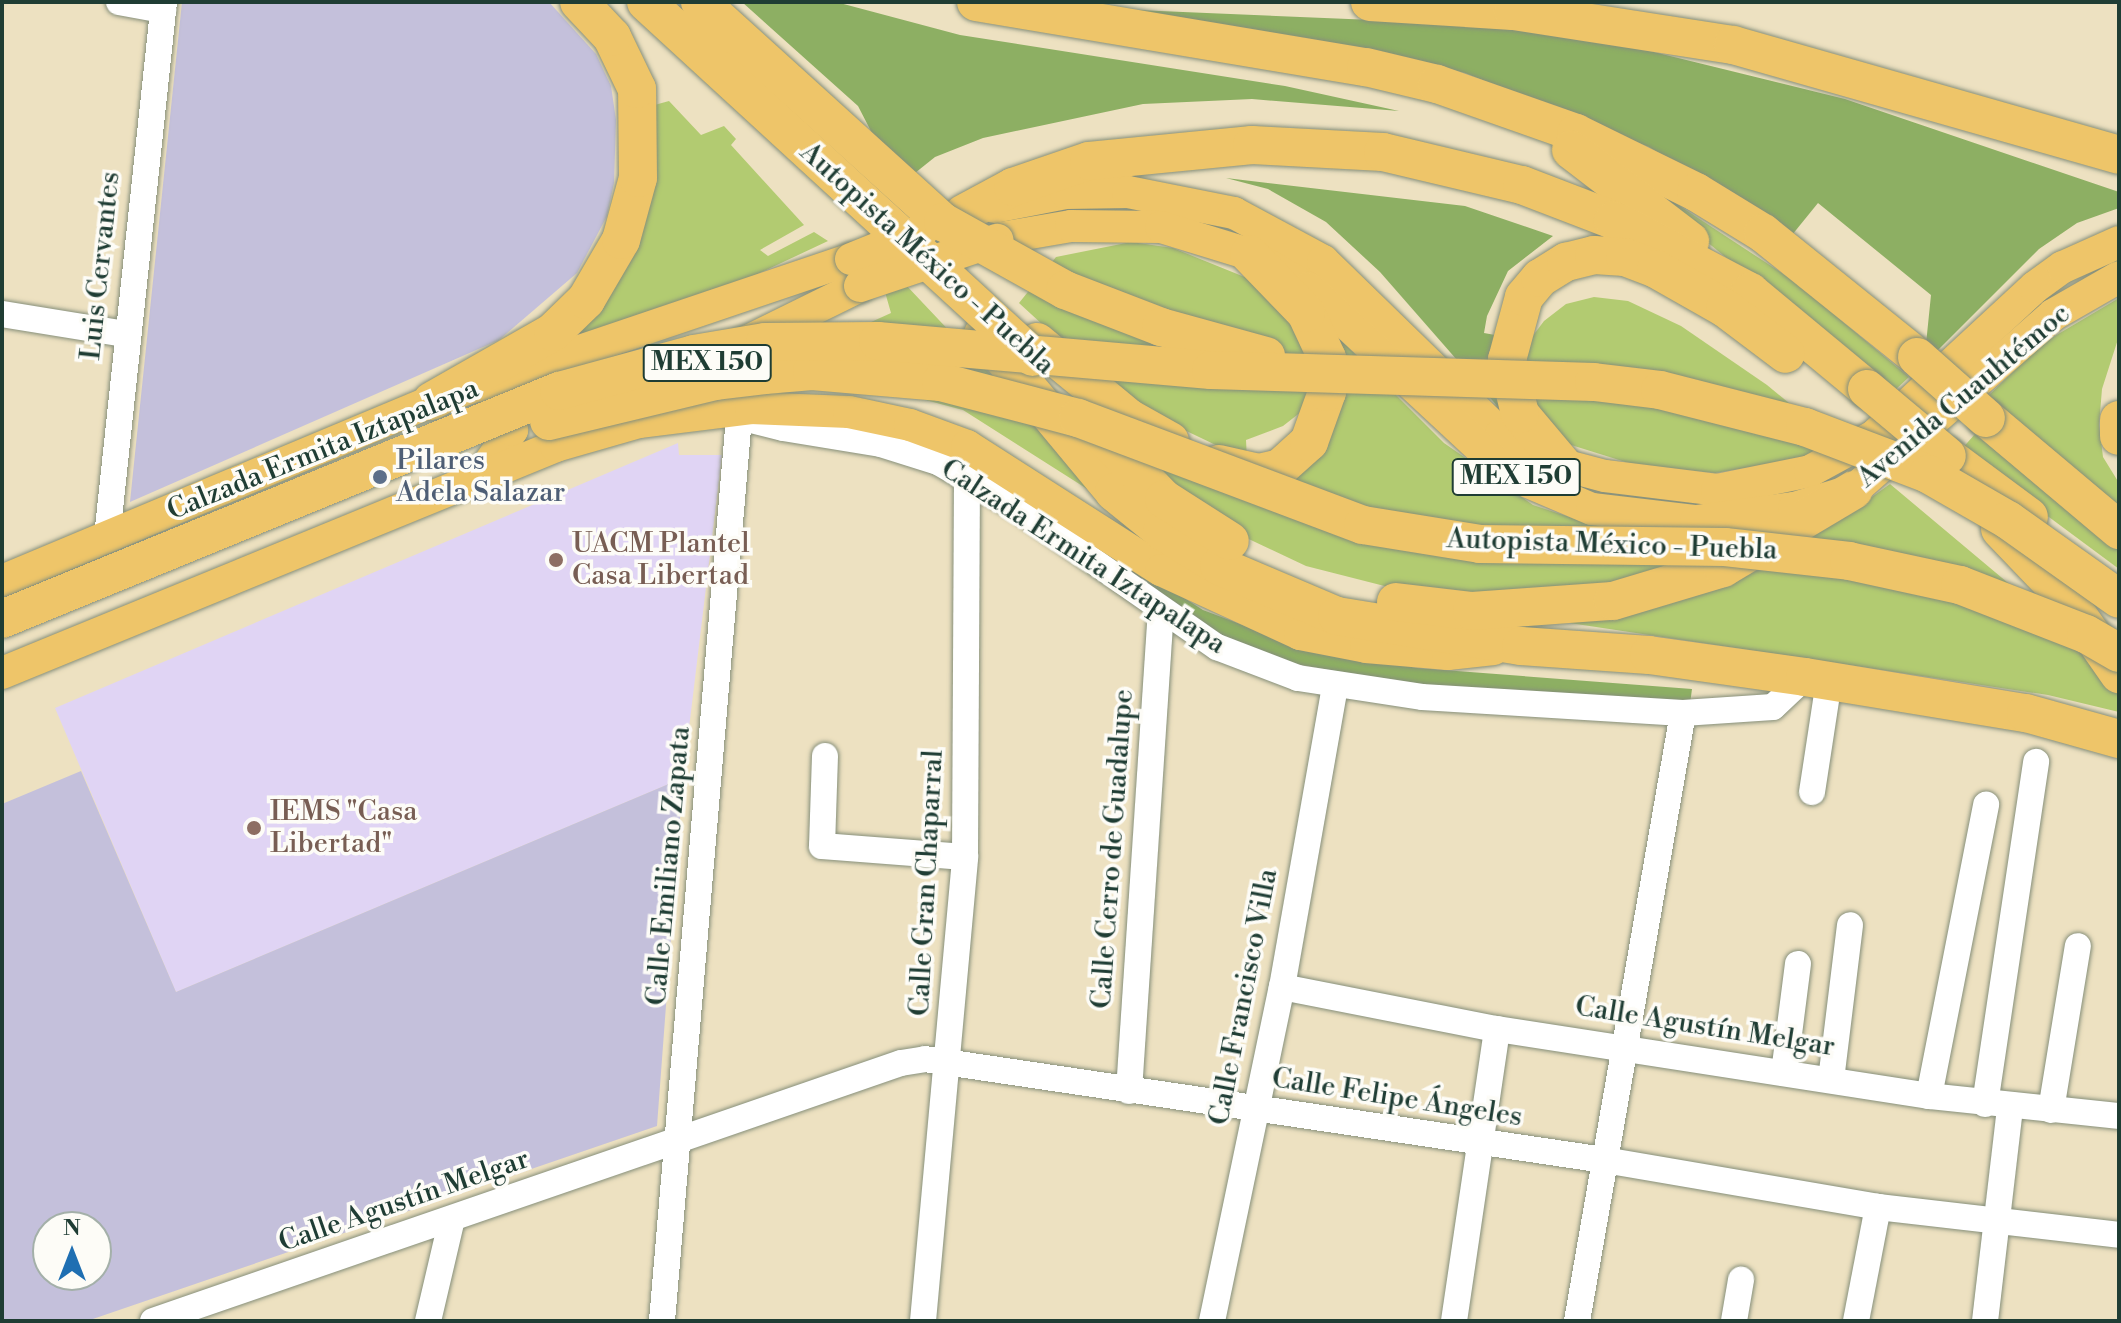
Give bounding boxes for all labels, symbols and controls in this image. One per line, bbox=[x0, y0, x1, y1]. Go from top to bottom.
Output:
street label: Autopista México - Puebla bbox=[793, 136, 1061, 382]
street label: Luis Cervantes bbox=[74, 170, 128, 362]
street label: Avenida Cuauhtémoc bbox=[1851, 297, 2077, 495]
road number: MEX 150 bbox=[641, 341, 773, 385]
street label: Calzada Ermita Iztapalapa bbox=[163, 372, 483, 528]
place label: Pilares Adela Salazar bbox=[396, 444, 565, 510]
street label: Calzada Ermita Iztapalapa bbox=[934, 452, 1232, 662]
road number: MEX 150 bbox=[1450, 455, 1582, 499]
marker: Pilares Adela Salazar bbox=[371, 468, 389, 486]
street label: Autopista México - Puebla bbox=[1446, 522, 1778, 568]
place label: UACM Plantel Casa Libertad bbox=[572, 527, 749, 593]
marker: UACM Plantel Casa Libertad bbox=[547, 551, 565, 569]
street label: Calle Cerro de Guadalupe bbox=[1085, 688, 1141, 1010]
street label: Calle Emiliano Zapata bbox=[640, 725, 698, 1007]
street label: Calle Gran Chaparral bbox=[903, 749, 951, 1017]
place label: IEMS "Casa Libertad" bbox=[270, 795, 417, 861]
marker: IEMS "Casa Libertad" bbox=[245, 819, 263, 837]
street label: Calle Francisco Villa bbox=[1203, 866, 1285, 1128]
street label: Calle Agustín Melgar bbox=[1573, 990, 1837, 1064]
street label: Calle Felipe Ángeles bbox=[1269, 1062, 1525, 1134]
street label: Calle Agustín Melgar bbox=[274, 1142, 534, 1260]
north arrow bbox=[32, 1211, 112, 1291]
text: N bbox=[63, 1215, 81, 1242]

